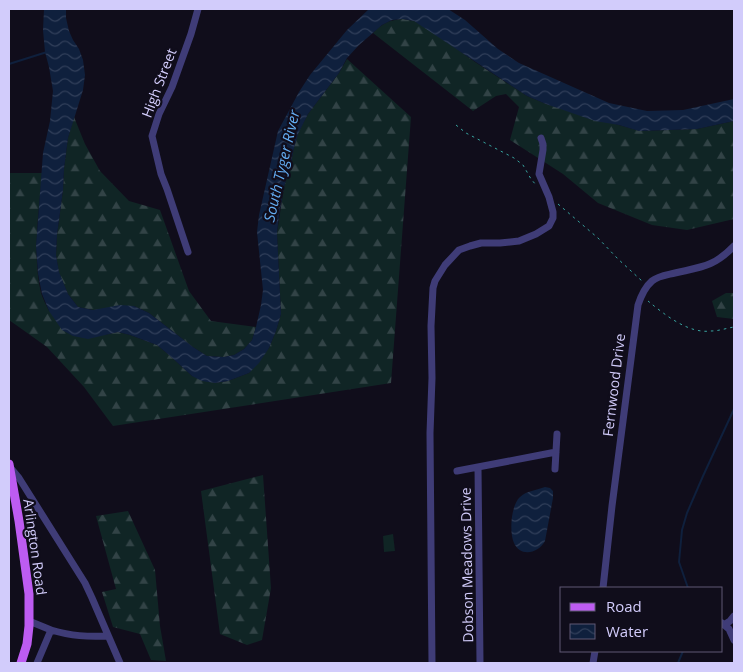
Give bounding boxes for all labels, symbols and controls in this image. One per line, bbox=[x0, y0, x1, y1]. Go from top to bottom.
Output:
street label: High Street bbox=[137, 45, 180, 120]
water label: South Tyger River bbox=[258, 107, 304, 224]
street label: Fernwood Drive bbox=[598, 332, 629, 437]
street label: Dobson Meadows Drive bbox=[456, 487, 477, 643]
street label: Arlington Road bbox=[19, 498, 52, 596]
legend bbox=[560, 587, 723, 652]
text: Road bbox=[606, 596, 642, 616]
text: Water bbox=[606, 621, 648, 641]

